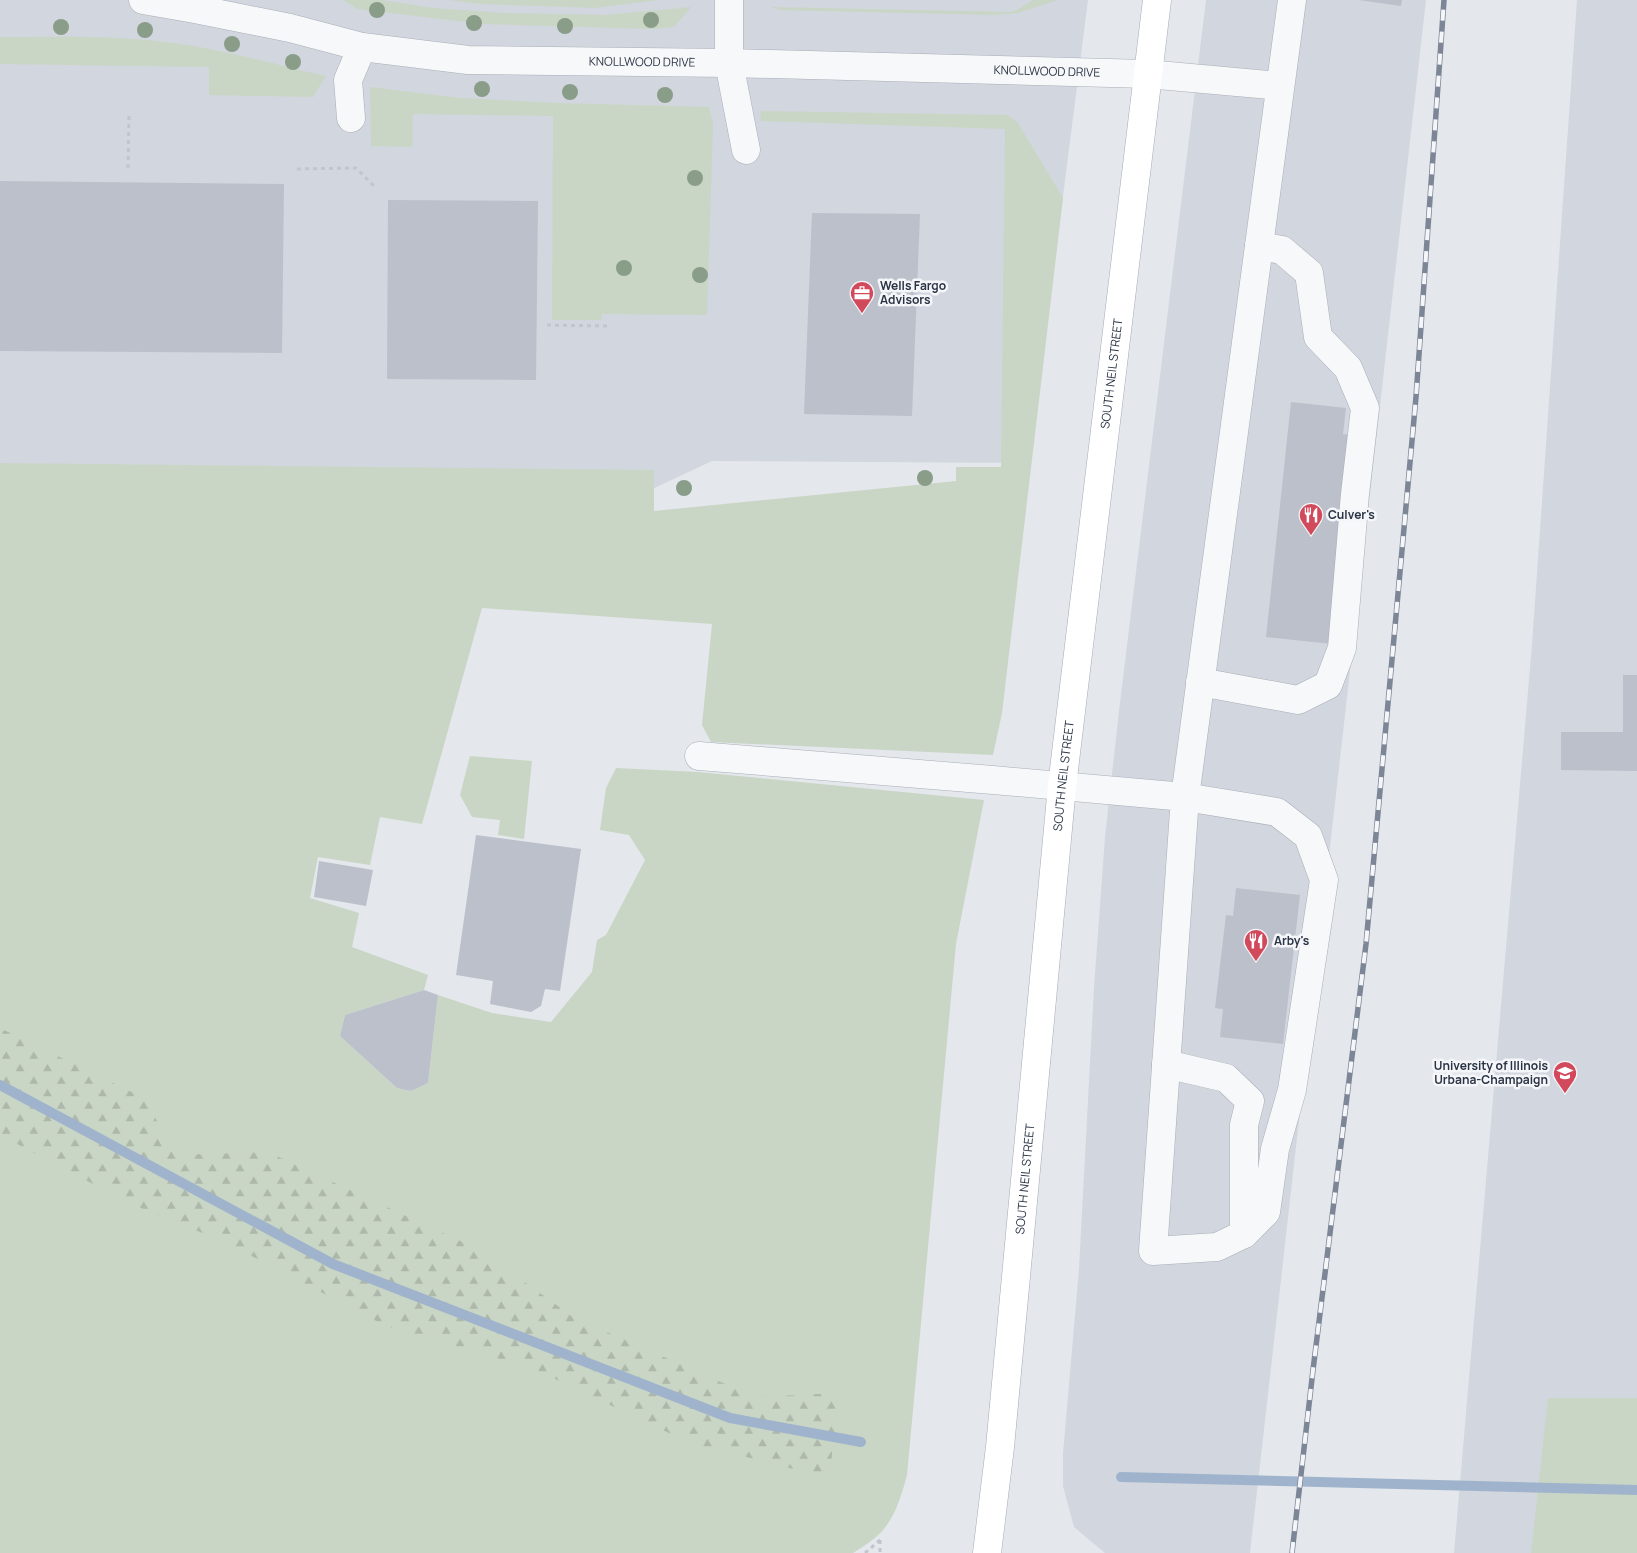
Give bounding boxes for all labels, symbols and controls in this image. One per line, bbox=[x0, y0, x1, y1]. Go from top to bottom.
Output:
street label: KNOLLWOOD DRIVE bbox=[589, 52, 696, 71]
street label: KNOLLWOOD DRIVE bbox=[993, 61, 1101, 81]
place label: Wells Fargo Advisors bbox=[880, 277, 946, 308]
office icon: Wells Fargo Advisors bbox=[849, 280, 875, 314]
street label: SOUTH NEIL STREET bbox=[1096, 317, 1127, 430]
restaurant icon: Culver's bbox=[1298, 502, 1324, 536]
place label: Culver's bbox=[1328, 506, 1375, 523]
street label: SOUTH NEIL STREET bbox=[1049, 719, 1078, 832]
restaurant icon: Arby's bbox=[1243, 928, 1269, 962]
place label: Arby's bbox=[1274, 932, 1310, 949]
place label: University of Illinois Urbana-Champaign bbox=[1434, 1057, 1548, 1088]
school or university icon: University of Illinois Urbana-Champaign bbox=[1552, 1060, 1578, 1094]
street label: SOUTH NEIL STREET bbox=[1011, 1122, 1038, 1235]

